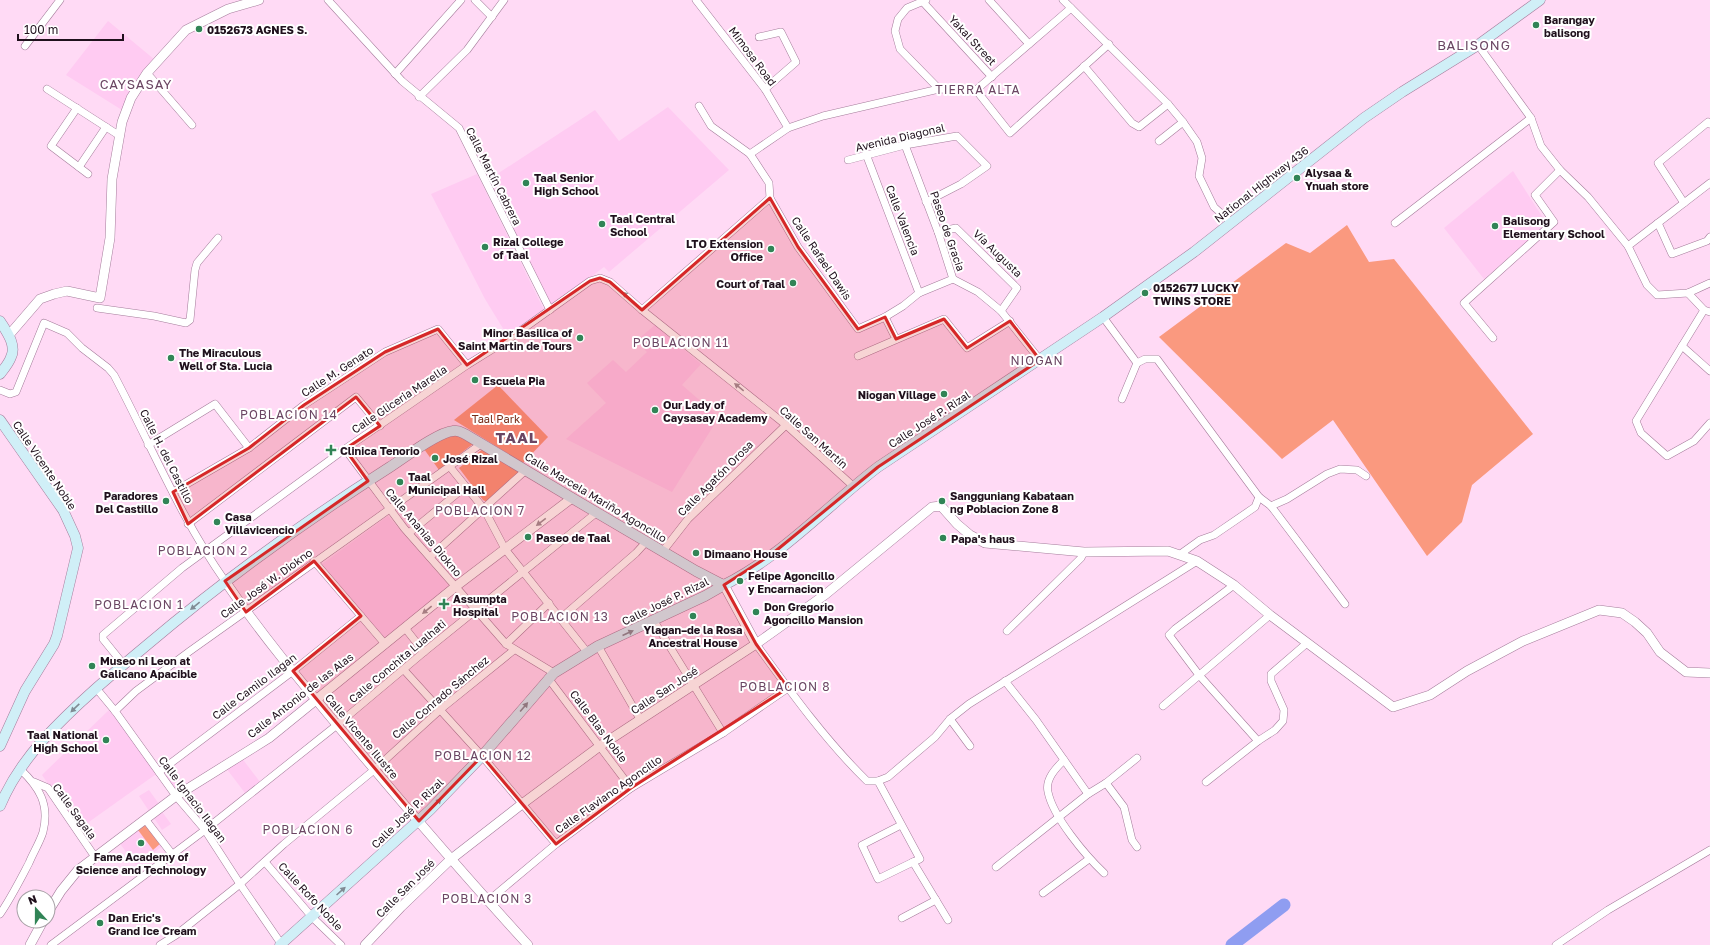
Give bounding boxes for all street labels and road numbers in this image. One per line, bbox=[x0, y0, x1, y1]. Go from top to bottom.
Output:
street label: Yakal Street bbox=[947, 12, 999, 68]
street label: Mimosa Road bbox=[727, 24, 779, 88]
street label: Avenida Diagonal bbox=[854, 120, 946, 154]
street label: Calle Martín Cabrera bbox=[464, 125, 524, 227]
street label: National Highway 436 bbox=[1211, 143, 1311, 225]
street label: Calle Valencia bbox=[884, 183, 922, 257]
street label: Paseo de Gracia bbox=[928, 189, 968, 273]
street label: Calle Rafael Dawis bbox=[789, 214, 855, 302]
street label: Vía Augusta bbox=[971, 226, 1025, 280]
street label: Calle M. Genato bbox=[299, 343, 376, 399]
street label: Calle Gliceria Marella bbox=[349, 362, 449, 436]
street label: Calle José P. Rizal bbox=[886, 387, 973, 450]
street label: Calle San Martín bbox=[777, 403, 851, 471]
street label: Calle H. del Castillo bbox=[138, 407, 197, 506]
street label: Calle Vicente Noble bbox=[10, 418, 80, 512]
street label: Calle Agatón Orosa bbox=[675, 438, 755, 518]
street label: Calle Marcela Mariño Agoncillo bbox=[523, 449, 670, 545]
street label: Calle Ananias Diokno bbox=[383, 485, 465, 579]
street label: Calle José W. Diokno bbox=[218, 545, 315, 621]
street label: Calle José P. Rizal bbox=[619, 574, 711, 628]
street label: Calle Conchita Lualhati bbox=[346, 617, 448, 705]
street label: Calle Camilo Ilagan bbox=[209, 650, 299, 722]
street label: Calle Antonio de las Alas bbox=[244, 650, 356, 740]
street label: Calle Conrado Sánchez bbox=[389, 653, 491, 741]
street label: Calle San José bbox=[628, 663, 700, 717]
street label: Calle Blas Noble bbox=[568, 687, 630, 765]
street label: Calle Vicente Ilustre bbox=[323, 691, 401, 781]
street label: Calle Flaviano Agoncillo bbox=[552, 752, 664, 836]
street label: Calle Ignacio Ilagan bbox=[156, 753, 230, 845]
street label: Calle José P. Rizal bbox=[368, 775, 446, 851]
street label: Calle Sagala bbox=[50, 781, 100, 841]
street label: Calle San José bbox=[373, 856, 437, 920]
street label: Calle Rofo Noble bbox=[276, 859, 346, 933]

